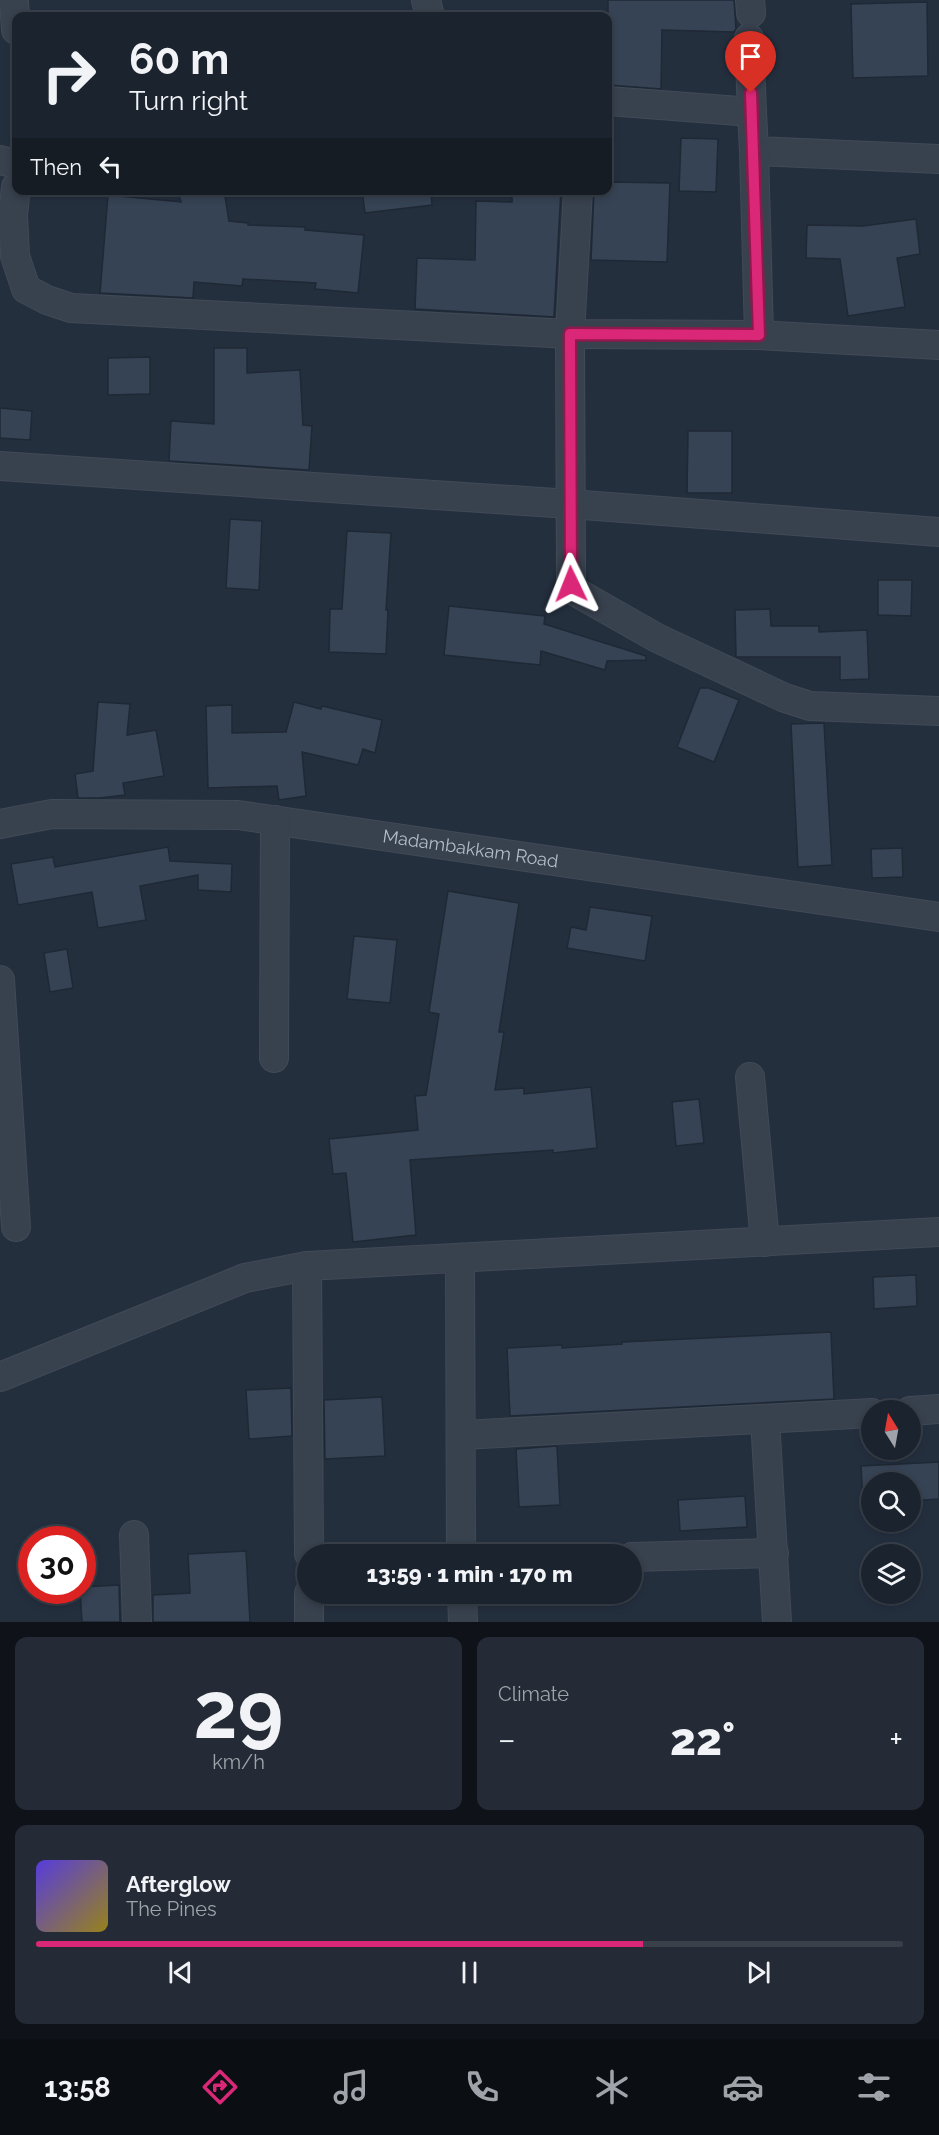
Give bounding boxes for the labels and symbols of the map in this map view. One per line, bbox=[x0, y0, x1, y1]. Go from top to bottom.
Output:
pin bbox=[725, 31, 776, 93]
position arrow bbox=[539, 552, 603, 616]
street label: Madambakkam Road bbox=[381, 825, 560, 871]
north arrow bbox=[861, 1400, 921, 1460]
speed limit sign: 30 bbox=[18, 1526, 96, 1604]

